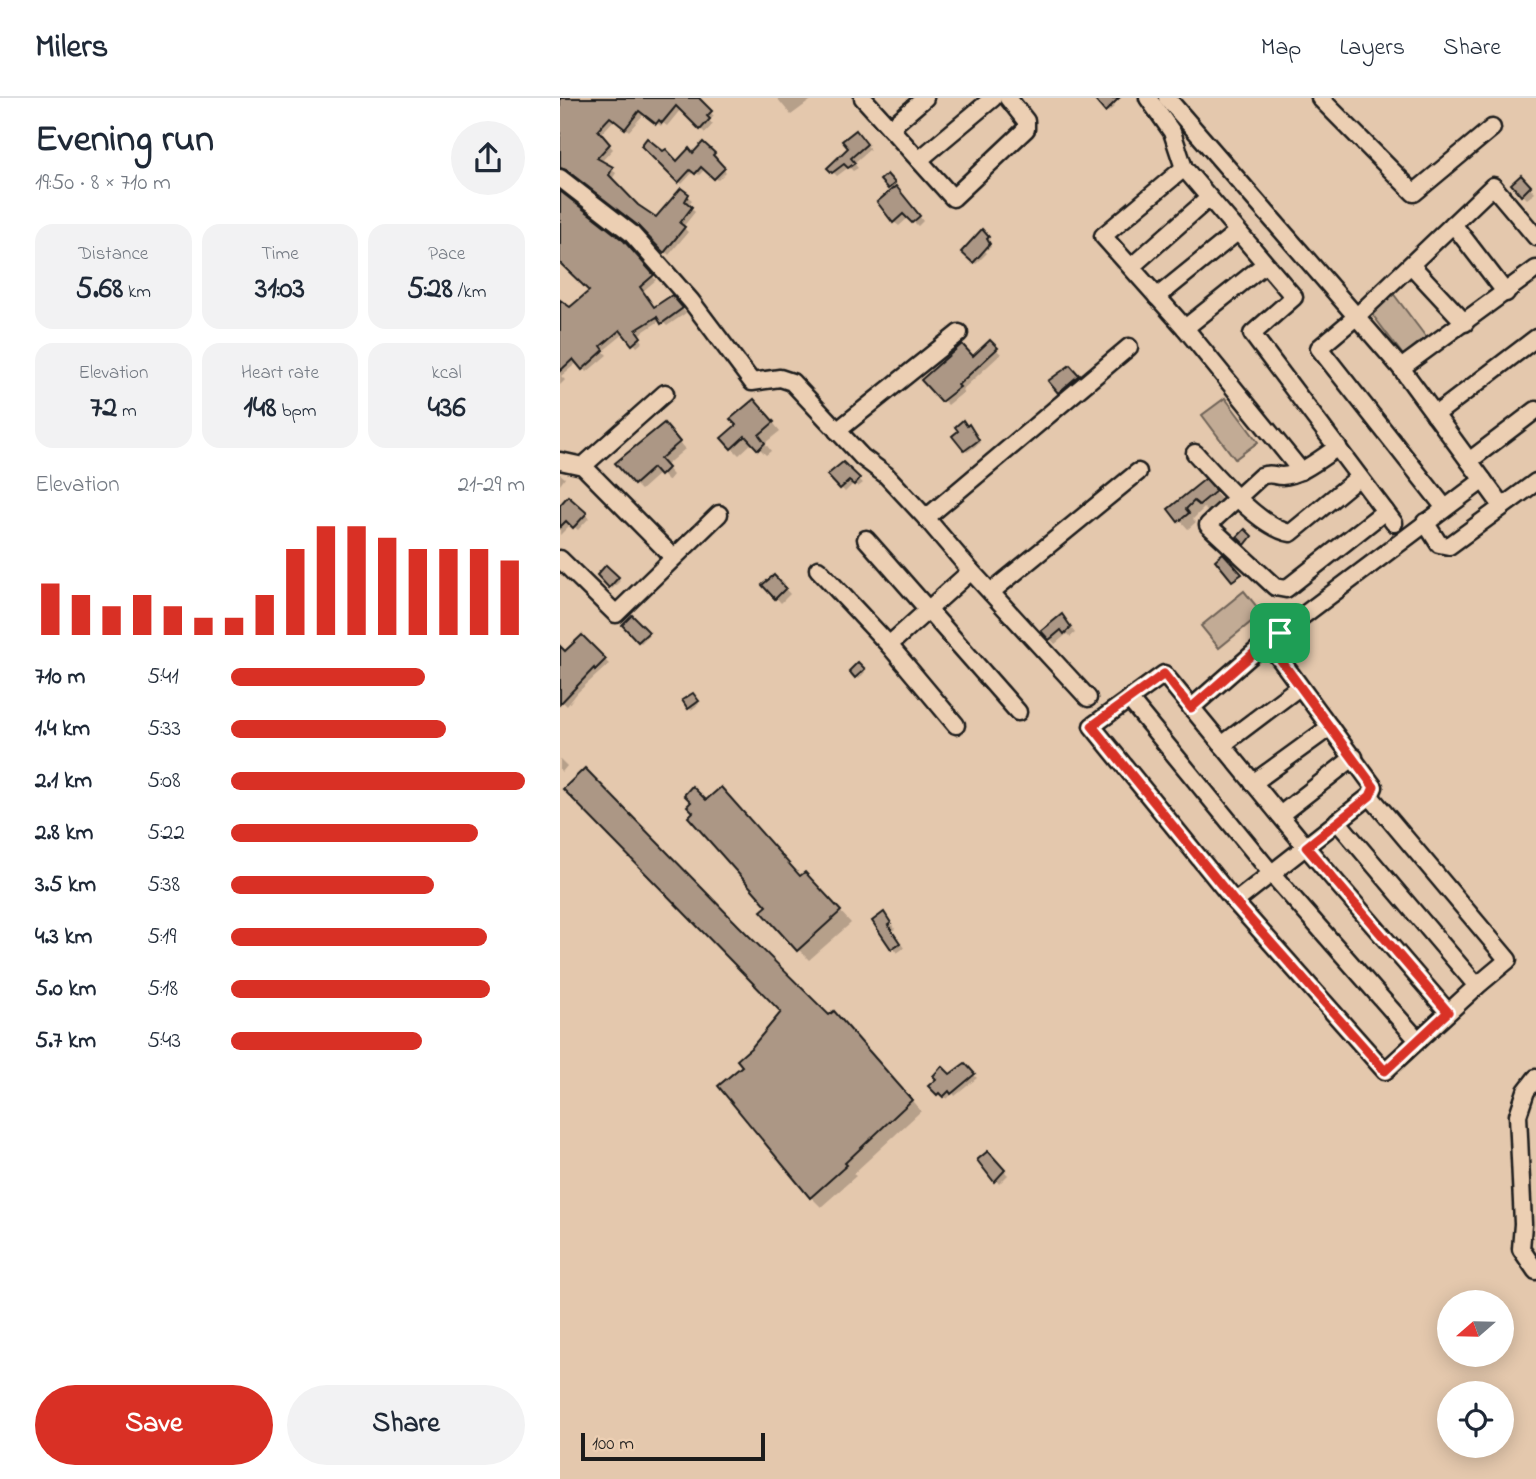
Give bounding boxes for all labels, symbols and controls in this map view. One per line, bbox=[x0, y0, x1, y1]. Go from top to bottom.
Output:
text: Milers bbox=[35, 24, 108, 72]
text: Map bbox=[1261, 31, 1301, 66]
text: Layers bbox=[1339, 31, 1405, 66]
text: Share bbox=[1443, 31, 1501, 66]
text: Evening run bbox=[35, 113, 214, 169]
button: share bbox=[451, 121, 525, 195]
text: 19:50 · 8 × 710 m bbox=[35, 167, 171, 200]
text: Distance bbox=[78, 241, 148, 268]
text: Time bbox=[261, 241, 299, 268]
text: Pace bbox=[428, 241, 465, 268]
text: 5.68 bbox=[76, 268, 123, 312]
text: 31:03 bbox=[255, 268, 305, 312]
text: 5:28 bbox=[407, 268, 453, 312]
text: km bbox=[123, 279, 151, 306]
text: /km bbox=[453, 279, 486, 306]
text: Elevation bbox=[78, 360, 148, 387]
text: Heart rate bbox=[241, 360, 319, 387]
text: kcal bbox=[432, 360, 462, 387]
text: 72 bbox=[90, 387, 117, 431]
text: 148 bbox=[243, 387, 277, 431]
text: 436 bbox=[428, 387, 466, 431]
text: m bbox=[117, 398, 137, 425]
text: bpm bbox=[277, 398, 317, 425]
text: Elevation bbox=[35, 469, 120, 502]
text: 21–29 m bbox=[458, 469, 525, 502]
pin bbox=[1250, 603, 1310, 663]
icon: arrive bbox=[1261, 614, 1299, 652]
text: 710 m bbox=[35, 661, 85, 694]
text: 5:41 bbox=[147, 661, 179, 694]
text: 1.4 km bbox=[35, 713, 90, 746]
text: 5:33 bbox=[147, 713, 181, 746]
text: 2.1 km bbox=[35, 765, 92, 798]
text: 5:08 bbox=[147, 765, 181, 798]
text: 2.8 km bbox=[35, 817, 93, 850]
text: 5:22 bbox=[147, 817, 185, 850]
text: 3.5 km bbox=[35, 869, 96, 902]
text: 5:38 bbox=[147, 869, 180, 902]
text: 4.3 km bbox=[35, 921, 92, 954]
text: 5:19 bbox=[147, 921, 176, 954]
text: 5.0 km bbox=[35, 973, 96, 1006]
text: 5:18 bbox=[147, 973, 178, 1006]
text: 5.7 km bbox=[35, 1025, 96, 1058]
text: 5:43 bbox=[147, 1025, 181, 1058]
north arrow bbox=[1437, 1290, 1514, 1367]
map controls bbox=[1437, 1290, 1514, 1458]
button: locate bbox=[1437, 1381, 1514, 1458]
button: Save bbox=[35, 1385, 273, 1465]
button: Share bbox=[287, 1385, 525, 1465]
scale bar bbox=[581, 1430, 765, 1462]
text: 100 m bbox=[592, 1431, 634, 1458]

